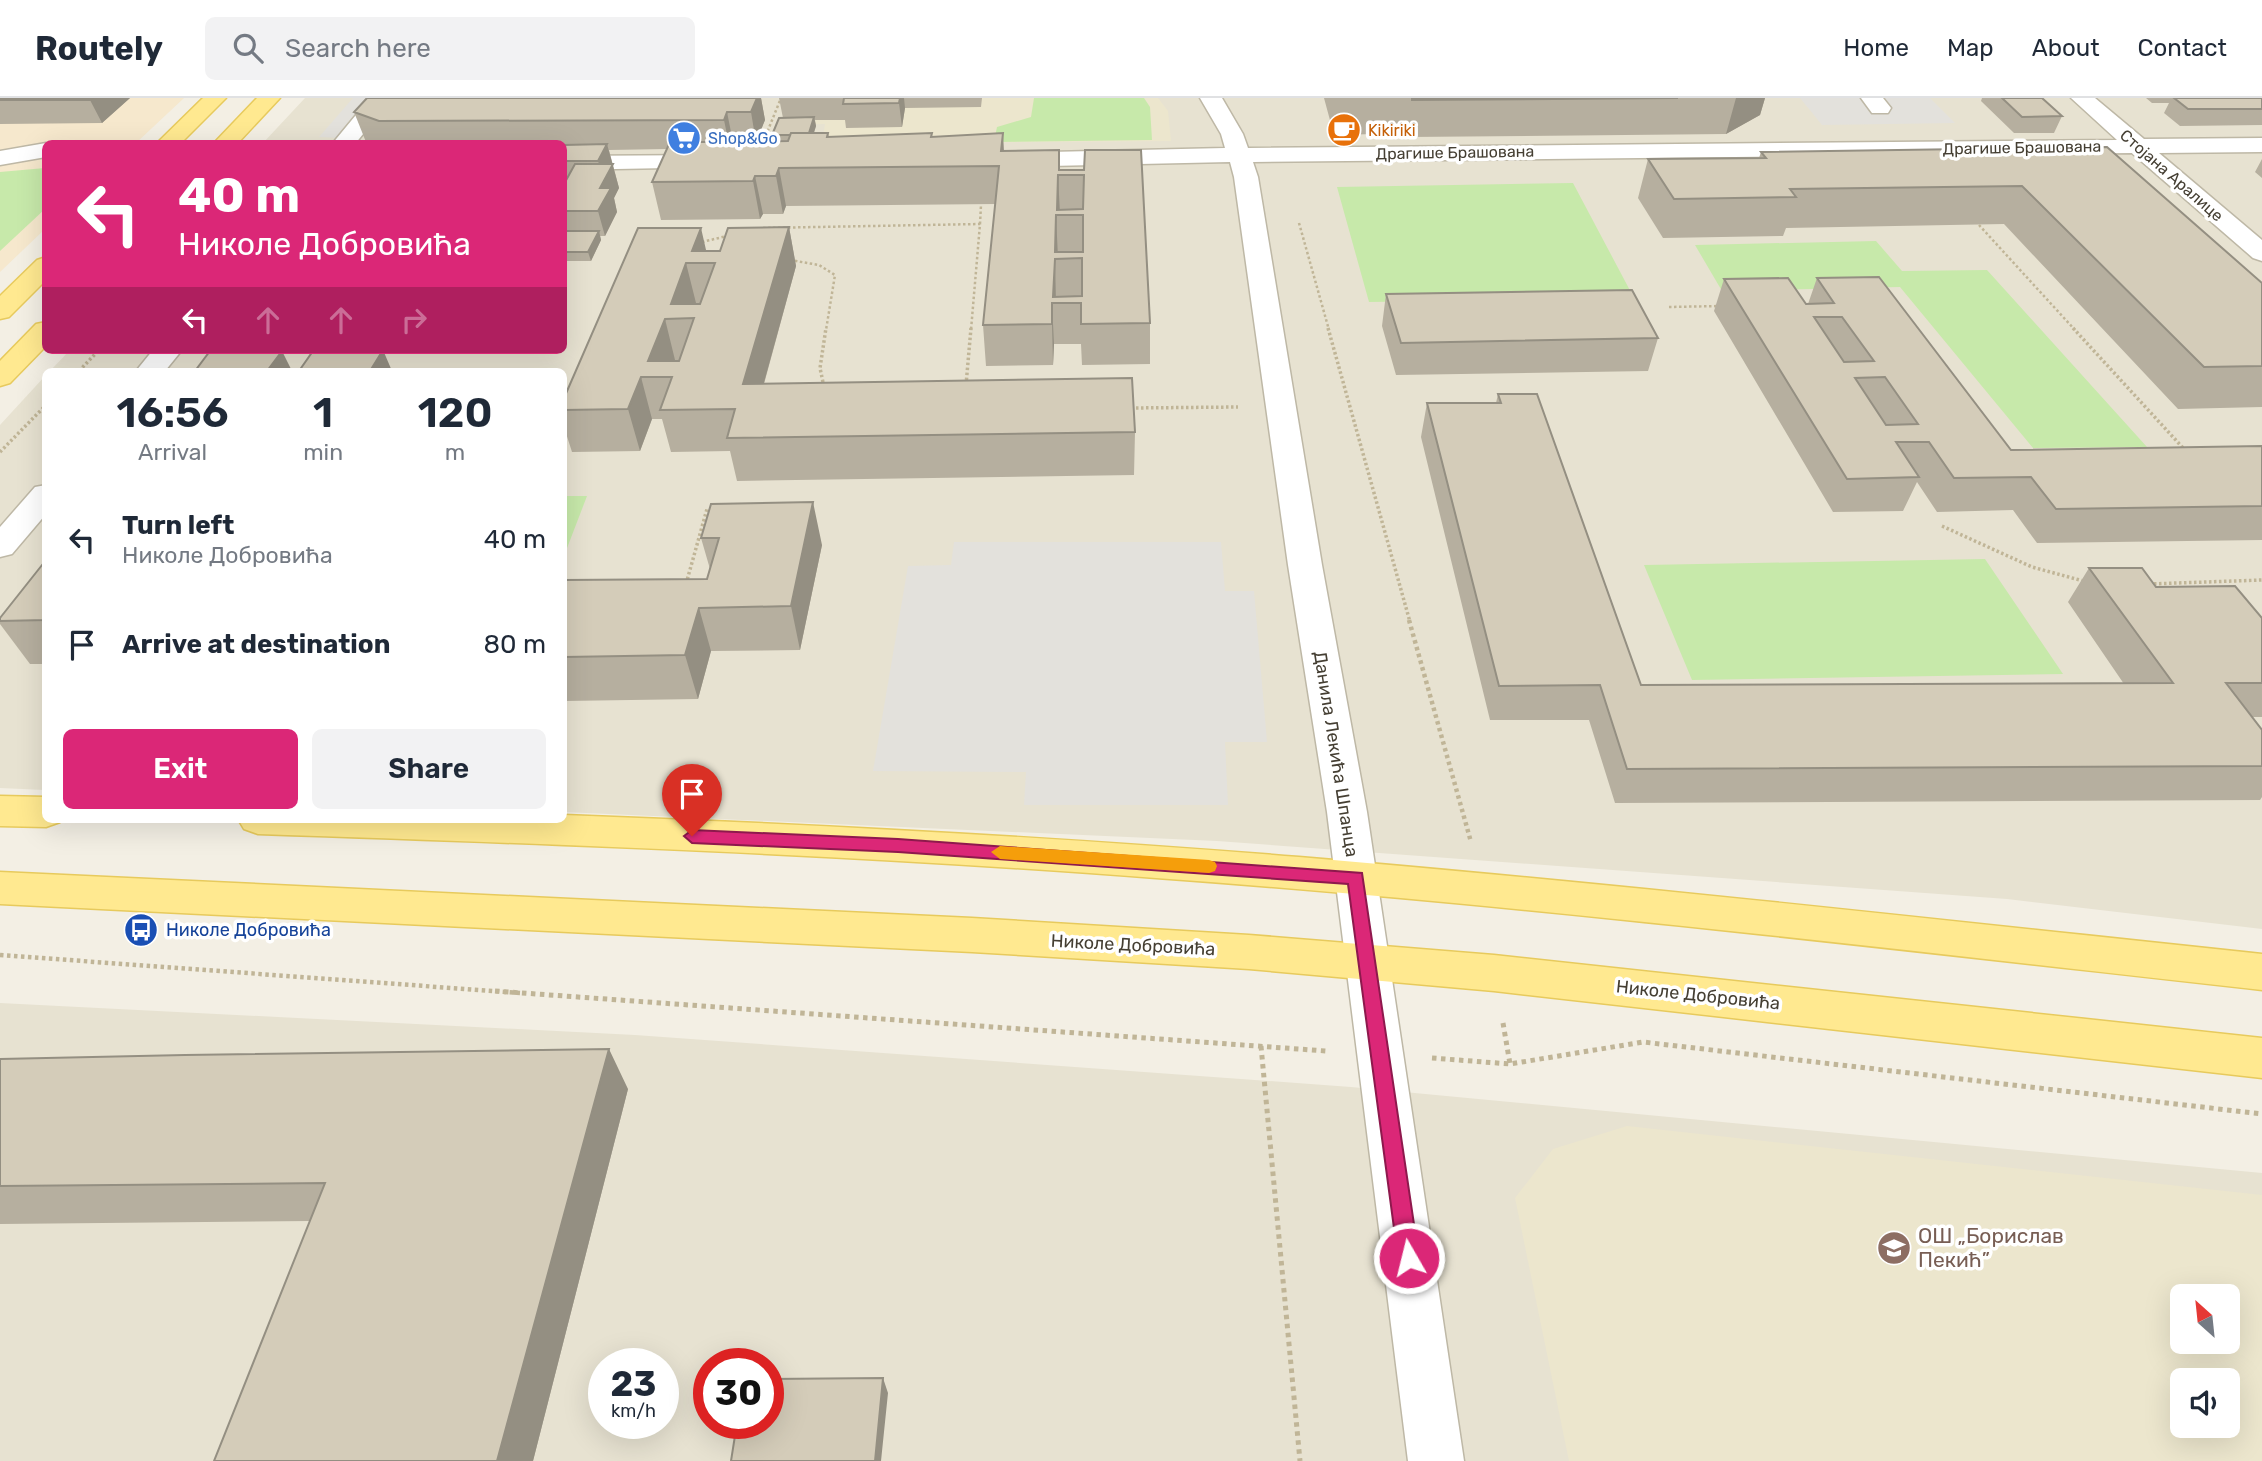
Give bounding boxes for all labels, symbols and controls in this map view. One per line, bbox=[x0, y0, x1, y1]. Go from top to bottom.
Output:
search box bbox=[205, 17, 695, 80]
text: Routely bbox=[35, 29, 163, 68]
icon: search bbox=[229, 29, 267, 67]
text: Search here bbox=[285, 33, 431, 64]
text: Home bbox=[1843, 34, 1909, 62]
text: Map bbox=[1947, 34, 1994, 62]
text: About bbox=[2032, 34, 2100, 62]
text: Contact bbox=[2138, 34, 2227, 62]
cafe icon: Kikiriki bbox=[1325, 111, 1363, 149]
supermarket icon: Shop&Go bbox=[665, 119, 703, 157]
place label: Kikiriki bbox=[1368, 121, 1416, 140]
street label: Стојана Аралице bbox=[2116, 125, 2227, 225]
place label: Shop&Go bbox=[708, 129, 778, 148]
street label: Драгише Брашована bbox=[1943, 137, 2101, 158]
street label: Драгише Брашована bbox=[1376, 142, 1534, 163]
text: 40 m bbox=[178, 166, 300, 224]
icon: left bbox=[63, 168, 154, 259]
text: Николе Добровића bbox=[178, 225, 471, 263]
icon: left bbox=[176, 301, 214, 339]
icon: ahead bbox=[249, 301, 287, 339]
icon: ahead bbox=[322, 301, 360, 339]
icon: right bbox=[395, 301, 433, 339]
text: 16:56 bbox=[117, 388, 229, 438]
text: 1 bbox=[313, 388, 333, 438]
text: 120 bbox=[418, 388, 492, 438]
text: Arrival bbox=[138, 438, 207, 466]
text: min bbox=[303, 438, 343, 466]
text: m bbox=[445, 438, 465, 466]
text: Turn left bbox=[122, 510, 234, 541]
icon: left bbox=[63, 521, 101, 559]
text: 40 m bbox=[484, 524, 546, 555]
text: Николе Добровића bbox=[122, 541, 333, 569]
icon: arrive bbox=[63, 626, 101, 664]
text: Arrive at destination bbox=[122, 629, 390, 660]
text: 80 m bbox=[483, 629, 546, 660]
street label: Данила Лекића Шпанца bbox=[1309, 650, 1363, 858]
button: Exit bbox=[63, 729, 298, 809]
button: Share bbox=[312, 729, 546, 809]
pin bbox=[662, 764, 722, 836]
icon: arrive bbox=[673, 775, 711, 813]
bus stop icon: Николе Добровића bbox=[122, 911, 160, 949]
place label: Николе Добровића bbox=[166, 919, 331, 941]
street label: Николе Добровића bbox=[1050, 930, 1216, 960]
street label: Николе Добровића bbox=[1615, 975, 1781, 1015]
position arrow bbox=[1372, 1221, 1446, 1295]
place label: ОШ „Борислав Пекић” bbox=[1918, 1223, 2064, 1272]
school or university icon: ОШ „Борислав Пекић” bbox=[1875, 1229, 1913, 1267]
north arrow bbox=[2170, 1284, 2240, 1354]
map controls bbox=[2170, 1284, 2240, 1438]
speed limit sign: 30 bbox=[693, 1348, 784, 1439]
text: 23 bbox=[611, 1363, 656, 1405]
button: sound bbox=[2170, 1368, 2240, 1438]
text: km/h bbox=[611, 1400, 656, 1422]

